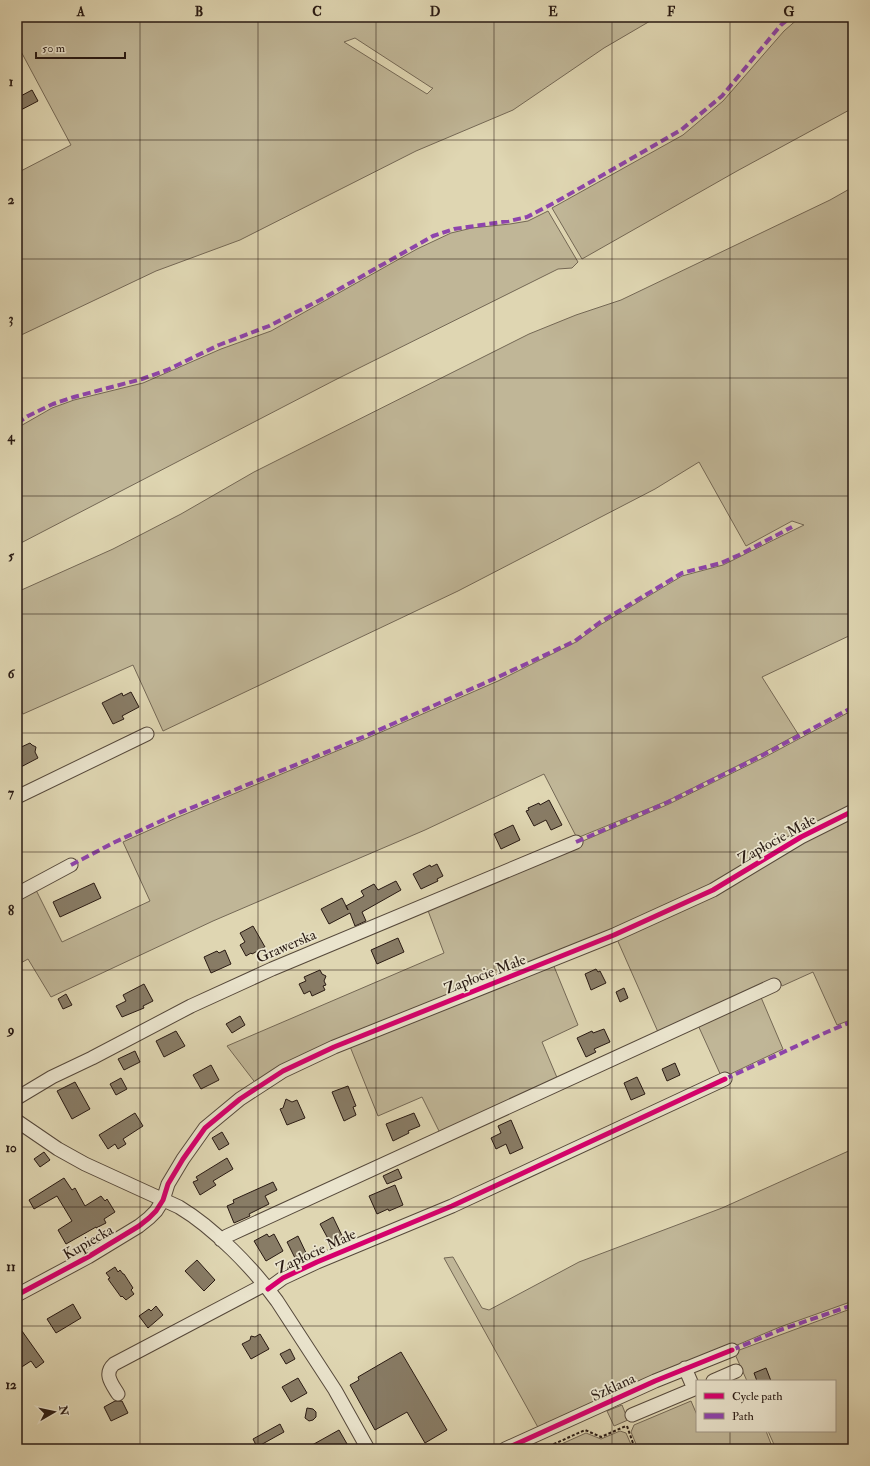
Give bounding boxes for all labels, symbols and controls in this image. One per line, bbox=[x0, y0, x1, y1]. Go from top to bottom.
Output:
text: A bbox=[76, 4, 86, 20]
text: B bbox=[195, 4, 203, 20]
text: C bbox=[312, 4, 322, 20]
text: D bbox=[430, 4, 441, 20]
text: E bbox=[548, 4, 558, 20]
text: F bbox=[667, 4, 676, 20]
text: G bbox=[784, 4, 795, 20]
scale bar bbox=[36, 34, 125, 60]
text: 50 m bbox=[42, 41, 66, 56]
text: 1 bbox=[9, 74, 14, 90]
text: 2 bbox=[8, 192, 15, 208]
text: 3 bbox=[9, 311, 14, 327]
text: 4 bbox=[6, 429, 15, 445]
text: 5 bbox=[8, 548, 14, 564]
text: 6 bbox=[8, 666, 16, 682]
text: 7 bbox=[8, 785, 15, 801]
street label: Zapłocie Małe bbox=[735, 810, 820, 869]
text: 8 bbox=[8, 903, 14, 919]
street label: Grawerska bbox=[253, 925, 320, 968]
street label: Zapłocie Małe bbox=[442, 950, 529, 1000]
text: 9 bbox=[6, 1022, 15, 1038]
text: 10 bbox=[5, 1140, 17, 1156]
street label: Kupiecka bbox=[60, 1220, 118, 1265]
street label: Zapłocie Małe bbox=[273, 1225, 360, 1279]
text: 11 bbox=[6, 1259, 16, 1275]
street label: Szklana bbox=[588, 1369, 639, 1406]
text: 12 bbox=[5, 1377, 17, 1393]
legend bbox=[696, 1380, 836, 1432]
text: Cycle path bbox=[732, 1389, 783, 1404]
north arrow bbox=[34, 1392, 74, 1432]
text: N bbox=[56, 1404, 71, 1418]
text: Path bbox=[732, 1409, 755, 1424]

